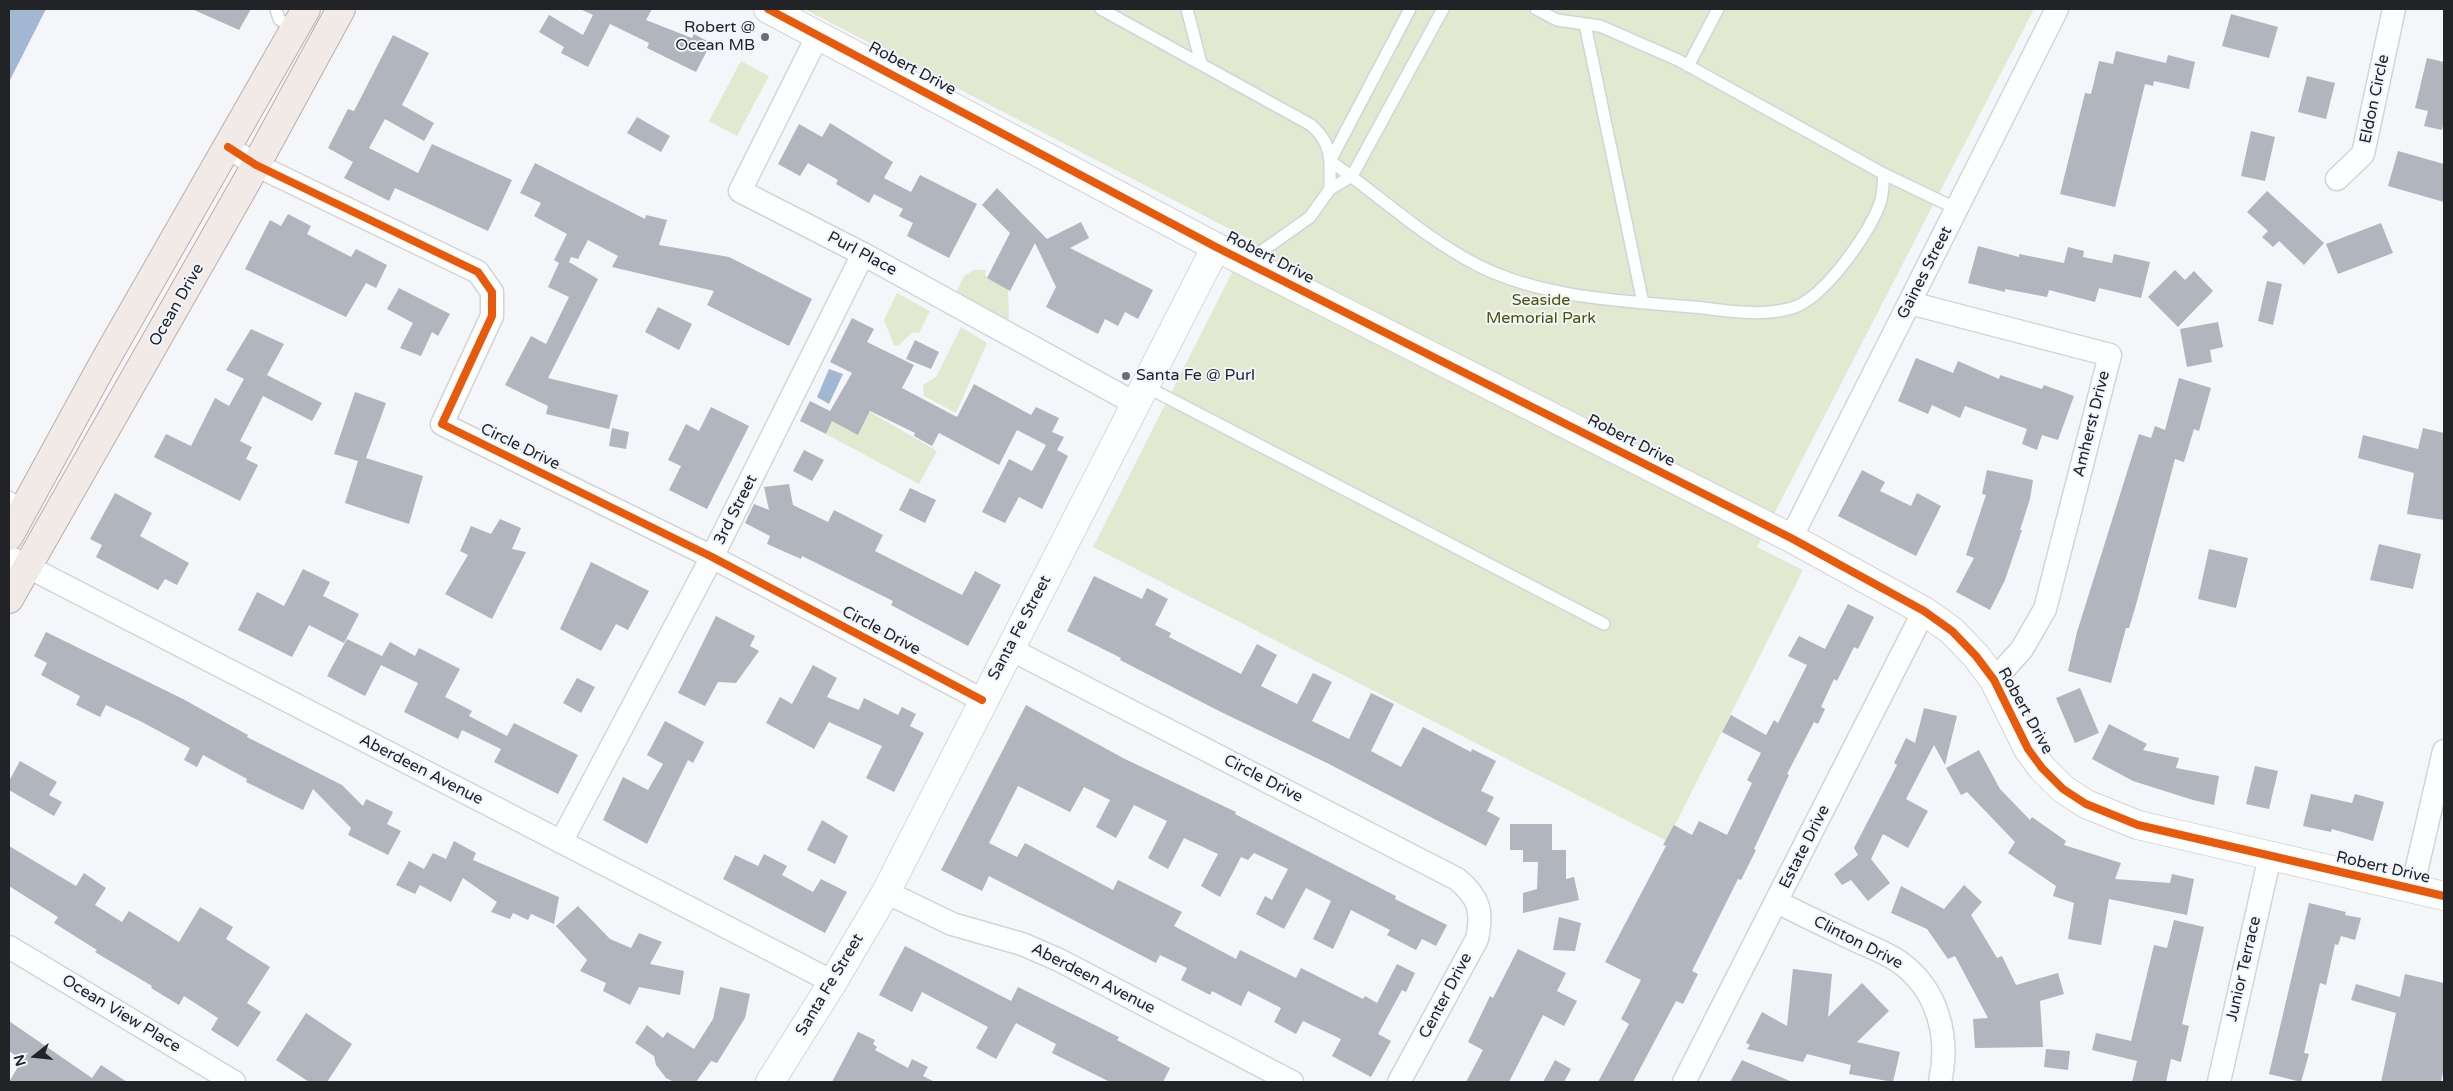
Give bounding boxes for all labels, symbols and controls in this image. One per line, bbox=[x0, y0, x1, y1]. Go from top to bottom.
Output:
place label: Robert @ Ocean MB bbox=[675, 18, 755, 56]
marker: Robert @ Ocean MB bbox=[759, 31, 771, 43]
street label: Robert Drive bbox=[865, 38, 959, 100]
street label: Eldon Circle bbox=[2356, 53, 2394, 145]
street label: Gaines Street bbox=[1893, 223, 1957, 323]
street label: Purl Place bbox=[824, 228, 900, 280]
street label: Robert Drive bbox=[1223, 228, 1317, 288]
street label: Ocean Drive bbox=[146, 260, 208, 350]
park label: Seaside Memorial Park bbox=[1486, 291, 1596, 329]
place label: Santa Fe @ Purl bbox=[1136, 366, 1255, 386]
street label: Amherst Drive bbox=[2070, 369, 2114, 479]
marker: Santa Fe @ Purl bbox=[1120, 370, 1132, 382]
street label: Robert Drive bbox=[1584, 411, 1678, 471]
street label: Circle Drive bbox=[477, 419, 563, 475]
street label: 3rd Street bbox=[710, 472, 762, 548]
street label: Santa Fe Street bbox=[984, 572, 1056, 684]
street label: Circle Drive bbox=[838, 602, 924, 660]
street label: Robert Drive bbox=[1993, 664, 2057, 758]
street label: Aberdeen Avenue bbox=[356, 731, 486, 809]
street label: Circle Drive bbox=[1220, 751, 1306, 807]
street label: Estate Drive bbox=[1776, 802, 1834, 892]
street label: Robert Drive bbox=[2334, 848, 2432, 888]
street label: Clinton Drive bbox=[1810, 912, 1906, 974]
street label: Junior Terrace bbox=[2223, 914, 2265, 1024]
street label: Santa Fe Street bbox=[792, 930, 868, 1040]
street label: Aberdeen Avenue bbox=[1028, 940, 1158, 1018]
street label: Center Drive bbox=[1415, 950, 1477, 1042]
street label: Ocean View Place bbox=[58, 971, 184, 1057]
north arrow bbox=[10, 1031, 60, 1081]
text: N bbox=[10, 1053, 30, 1068]

